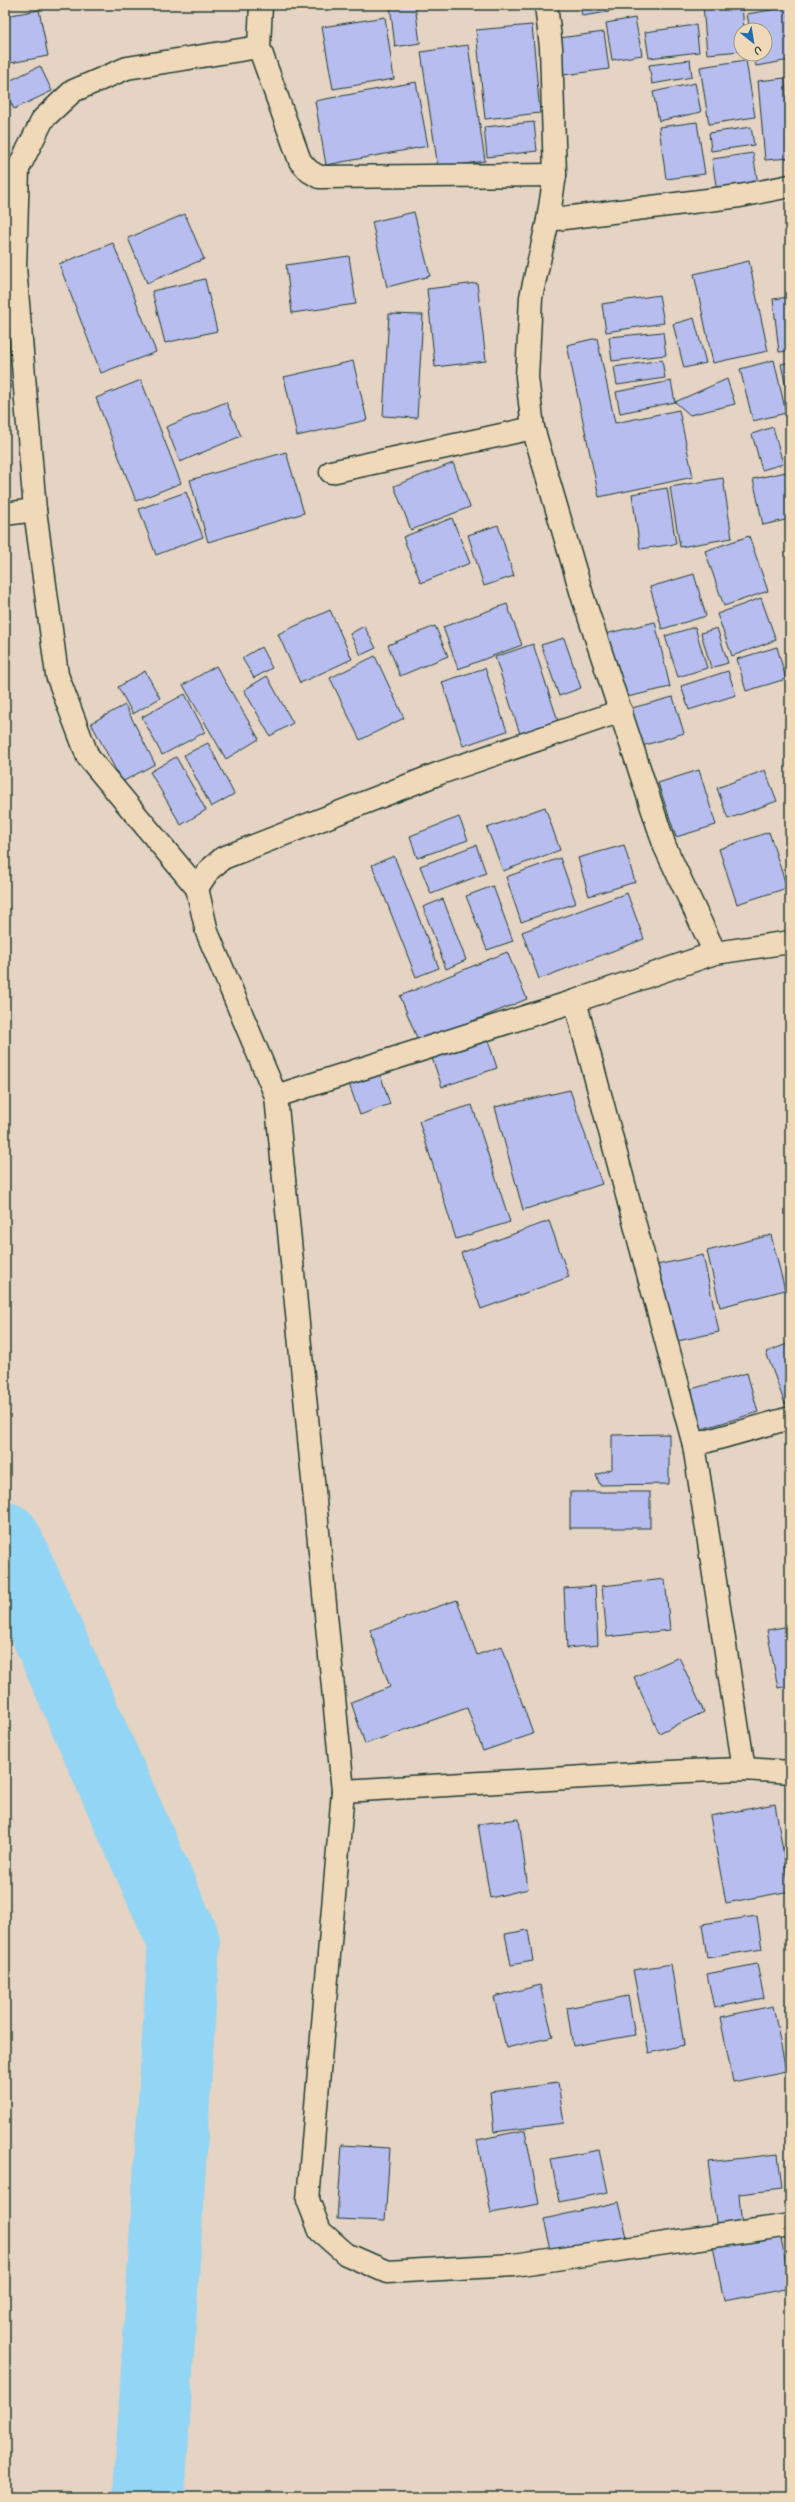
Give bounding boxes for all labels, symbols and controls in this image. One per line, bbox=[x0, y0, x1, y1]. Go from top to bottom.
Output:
north arrow bbox=[733, 22, 773, 62]
text: U bbox=[751, 42, 764, 58]

